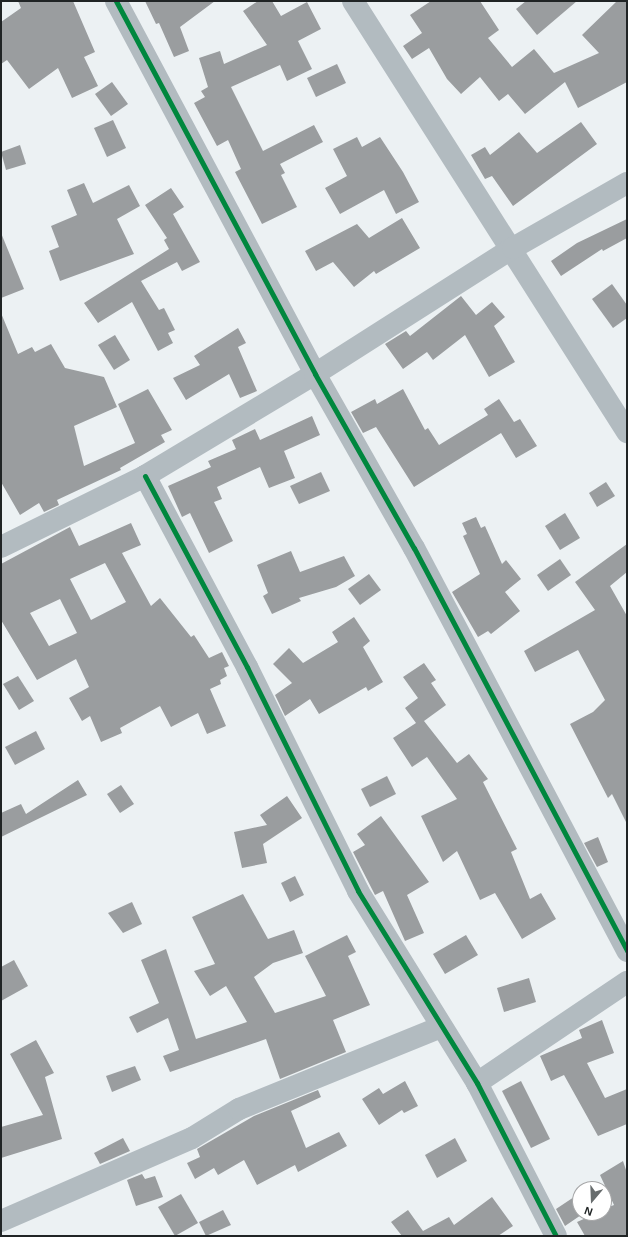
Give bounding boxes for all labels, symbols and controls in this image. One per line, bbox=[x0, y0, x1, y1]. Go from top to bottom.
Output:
north arrow bbox=[572, 1181, 612, 1221]
text: N bbox=[583, 1204, 594, 1218]

